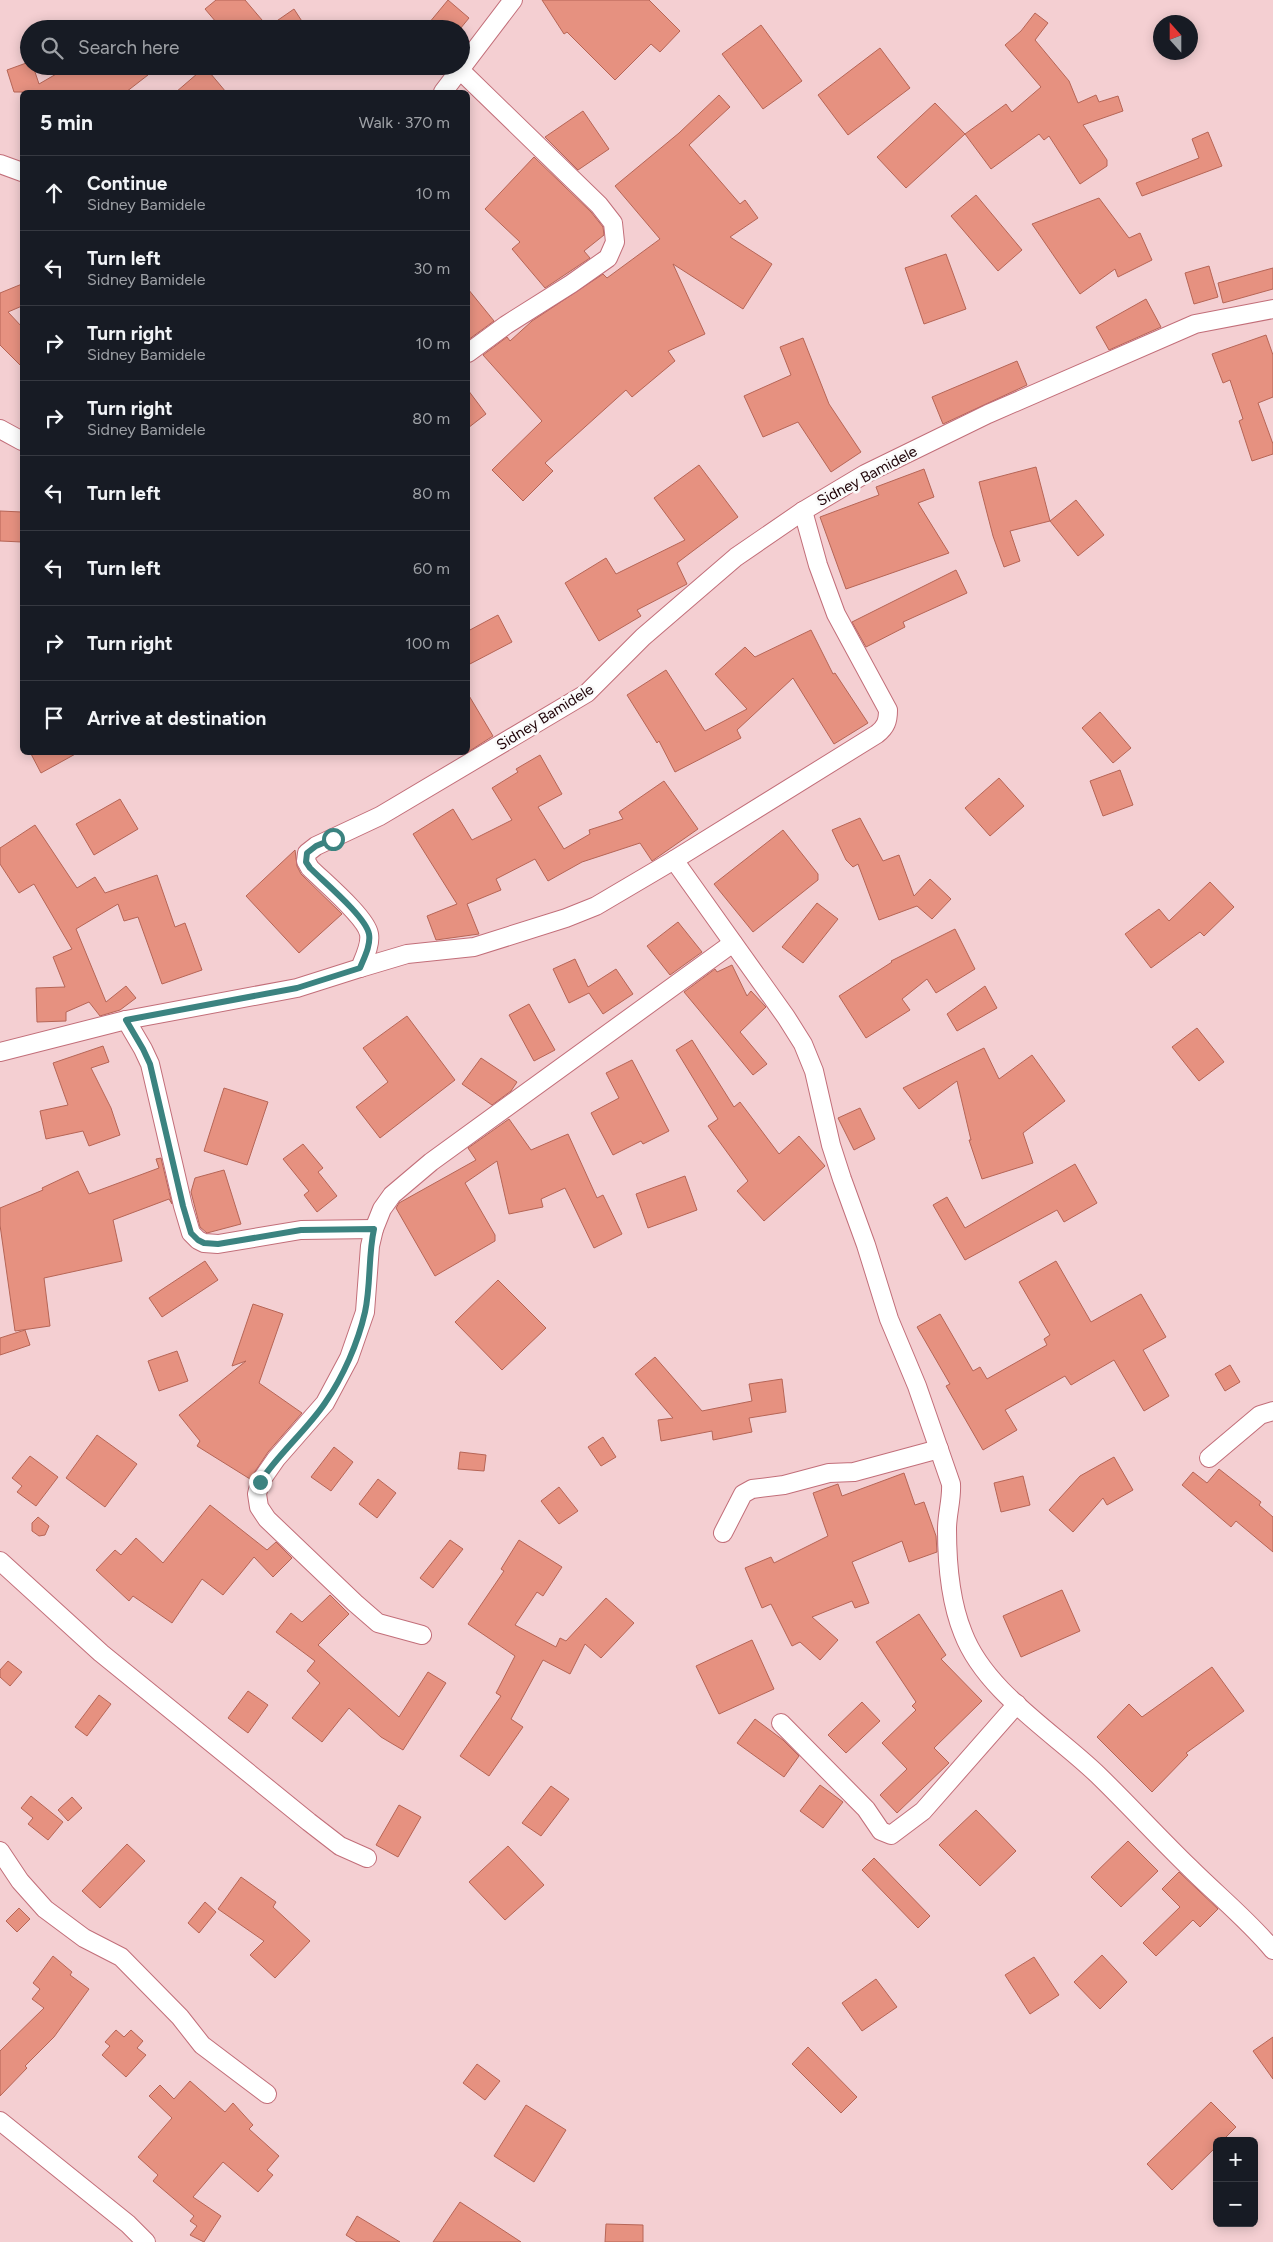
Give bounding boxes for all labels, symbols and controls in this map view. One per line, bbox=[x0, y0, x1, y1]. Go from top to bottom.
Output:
north arrow bbox=[1153, 15, 1198, 60]
search box bbox=[20, 20, 470, 75]
icon: search bbox=[38, 34, 66, 62]
text: Search here bbox=[78, 36, 180, 59]
text: 5 min bbox=[40, 110, 93, 135]
text: Walk · 370 m bbox=[359, 113, 450, 132]
text: Continue bbox=[87, 172, 167, 195]
icon: ahead bbox=[40, 179, 68, 207]
text: 10 m bbox=[416, 184, 450, 203]
text: Sidney Bamidele bbox=[87, 195, 205, 214]
text: Turn left bbox=[87, 247, 161, 270]
icon: left bbox=[40, 254, 68, 282]
text: 30 m bbox=[413, 259, 450, 278]
text: Sidney Bamidele bbox=[87, 270, 205, 289]
text: Turn right bbox=[87, 322, 173, 345]
icon: right bbox=[40, 329, 68, 357]
text: 10 m bbox=[416, 334, 450, 353]
text: Sidney Bamidele bbox=[87, 345, 205, 364]
text: Turn right bbox=[87, 397, 173, 420]
icon: right bbox=[40, 404, 68, 432]
text: 80 m bbox=[412, 409, 450, 428]
text: Sidney Bamidele bbox=[87, 420, 205, 439]
street label: Sidney Bamidele bbox=[814, 442, 920, 510]
icon: left bbox=[40, 479, 68, 507]
text: Turn left bbox=[87, 482, 161, 505]
text: 80 m bbox=[412, 484, 450, 503]
icon: left bbox=[40, 554, 68, 582]
text: Turn left bbox=[87, 557, 161, 580]
text: 60 m bbox=[413, 559, 450, 578]
icon: right bbox=[40, 629, 68, 657]
text: Turn right bbox=[87, 632, 173, 655]
text: 100 m bbox=[405, 634, 450, 653]
street label: Sidney Bamidele bbox=[493, 680, 597, 754]
icon: arrive bbox=[40, 704, 68, 732]
text: Arrive at destination bbox=[87, 707, 266, 730]
route start bbox=[322, 828, 345, 851]
route end bbox=[249, 1471, 272, 1494]
map controls bbox=[1213, 2137, 1258, 2227]
button: + bbox=[1213, 2137, 1258, 2182]
button: − bbox=[1213, 2182, 1258, 2227]

